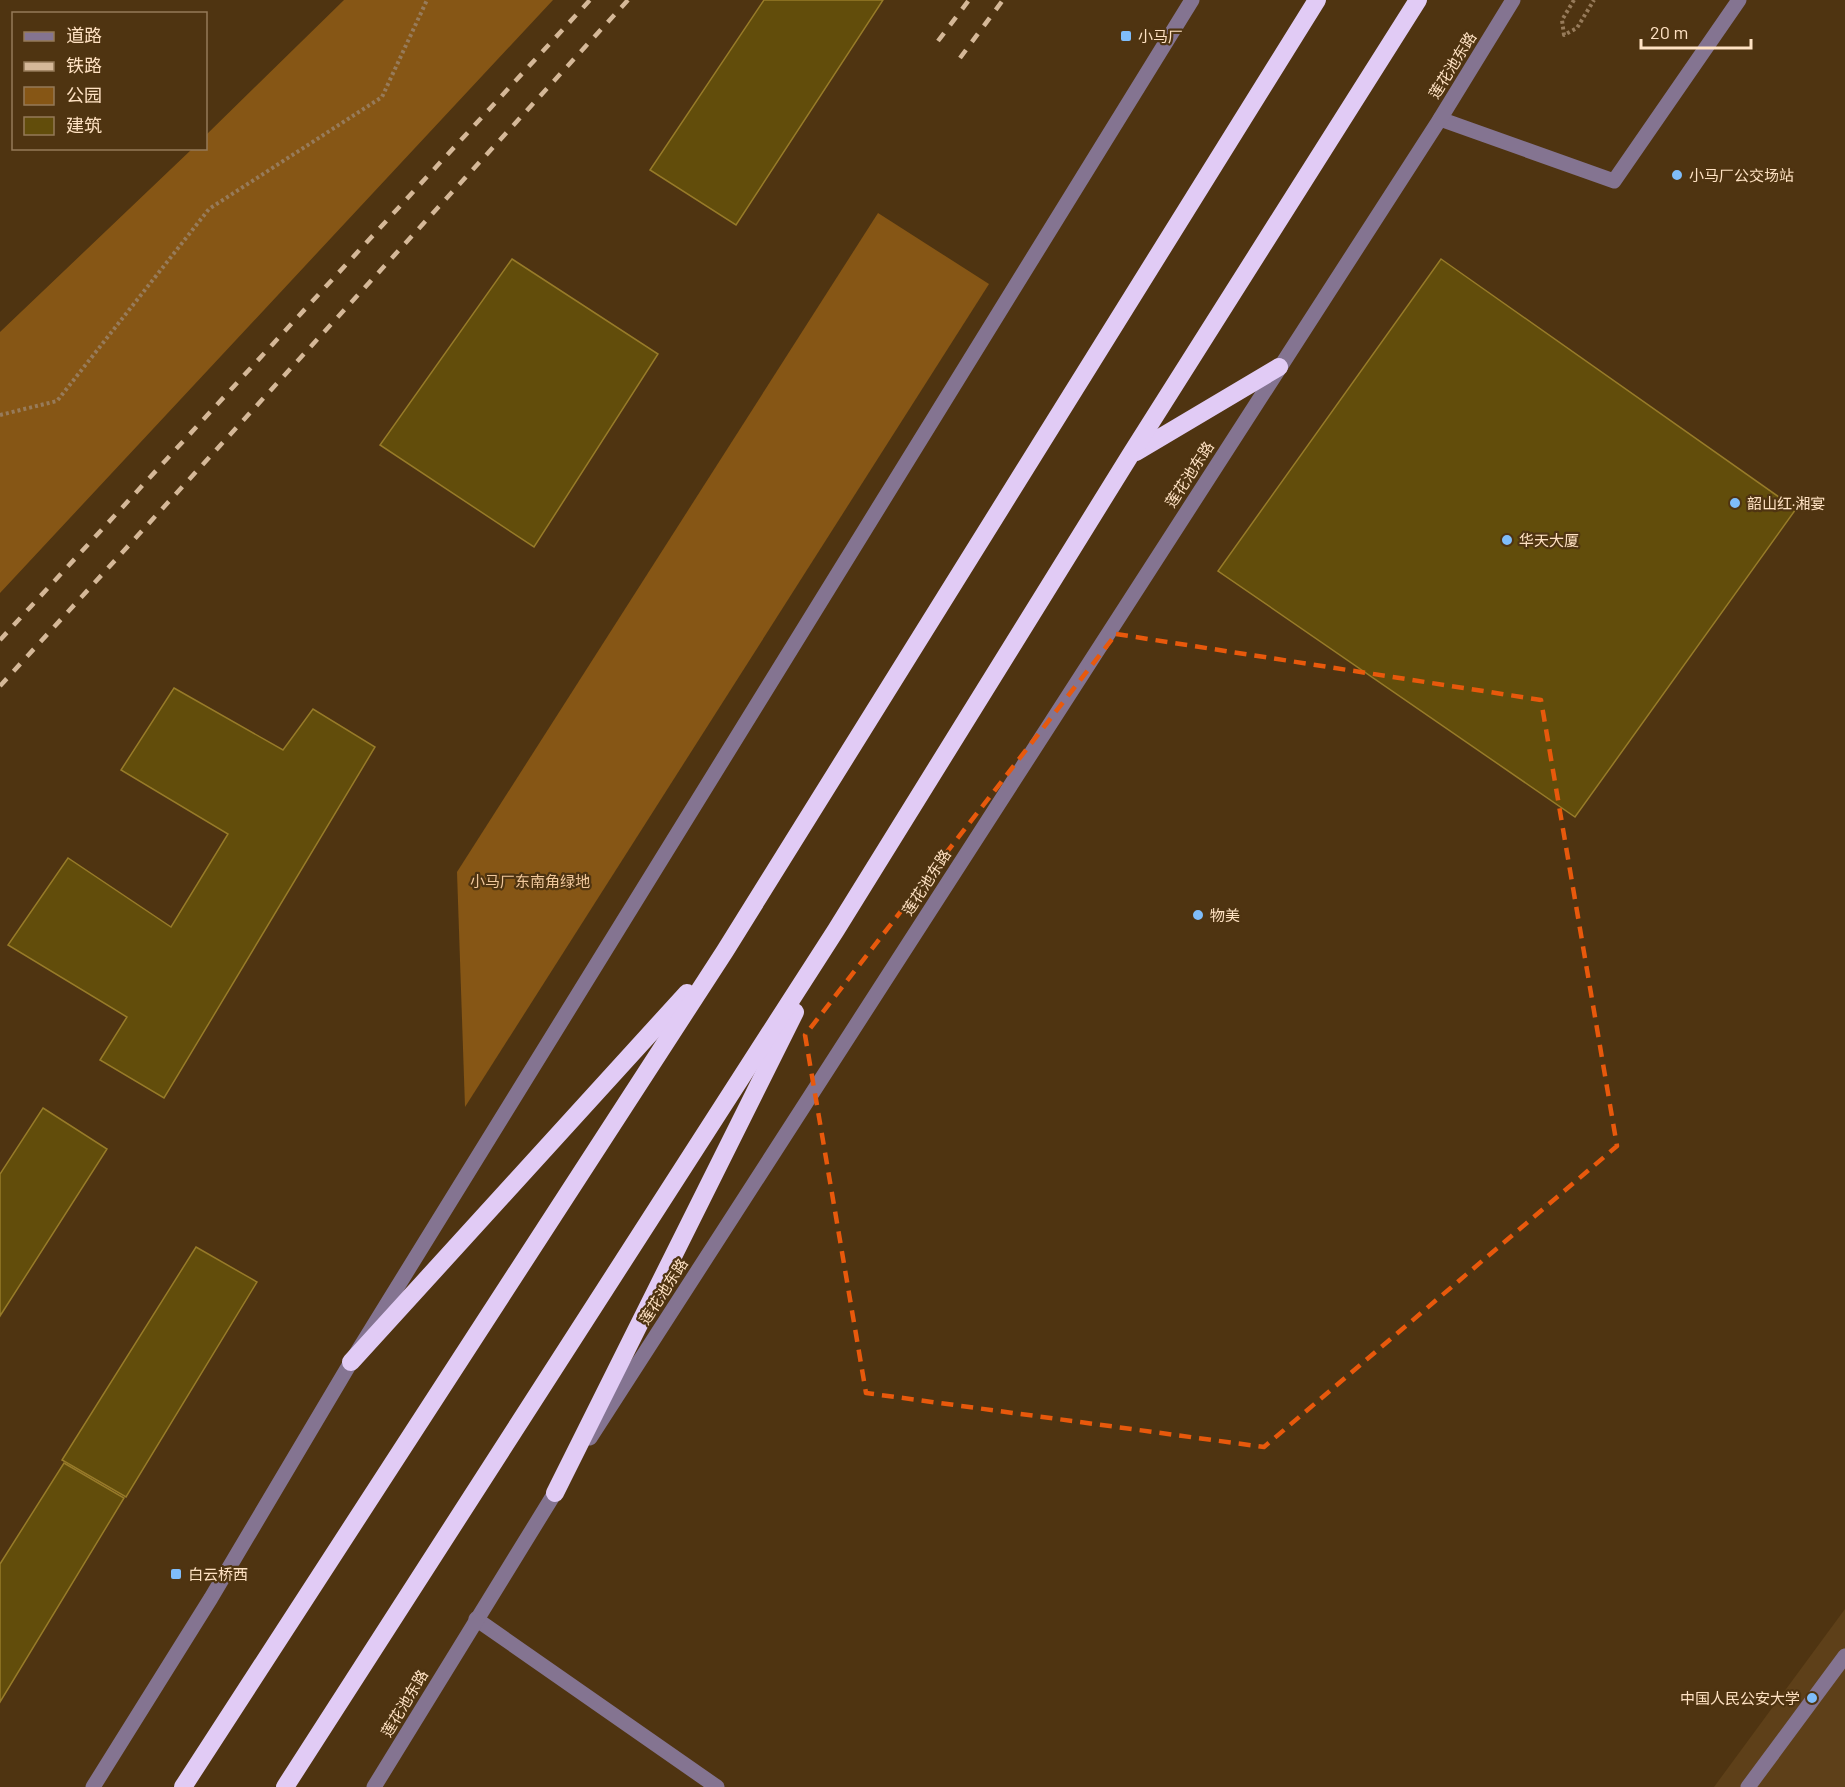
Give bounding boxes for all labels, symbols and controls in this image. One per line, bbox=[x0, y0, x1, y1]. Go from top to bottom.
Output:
legend bbox=[12, 12, 207, 150]
scale bar bbox=[1641, 12, 1750, 50]
text: 20 m bbox=[1650, 21, 1688, 43]
text: 道路 bbox=[66, 24, 102, 46]
place label: 小马厂 bbox=[1138, 27, 1183, 45]
street label: 莲花池东路 bbox=[1424, 28, 1480, 102]
marker: 小马厂 bbox=[1119, 29, 1133, 43]
text: 铁路 bbox=[66, 54, 102, 76]
text: 公园 bbox=[66, 84, 102, 106]
text: 建筑 bbox=[66, 114, 102, 136]
place label: 小马厂公交场站 bbox=[1689, 166, 1794, 184]
marker: 小马厂公交场站 bbox=[1670, 168, 1684, 182]
street label: 莲花池东路 bbox=[1161, 438, 1217, 510]
place label: 韶山红·湘宴 bbox=[1747, 494, 1825, 512]
marker: 韶山红·湘宴 bbox=[1728, 496, 1742, 510]
place label: 华天大厦 bbox=[1519, 531, 1579, 549]
marker: 华天大厦 bbox=[1500, 533, 1514, 547]
street label: 莲花池东路 bbox=[898, 846, 954, 918]
park label: 小马厂东南角绿地 bbox=[470, 872, 590, 890]
place label: 物美 bbox=[1210, 906, 1240, 924]
marker: 物美 bbox=[1191, 908, 1205, 922]
street label: 莲花池东路 bbox=[635, 1255, 691, 1327]
place label: 白云桥西 bbox=[188, 1565, 248, 1583]
marker: 白云桥西 bbox=[169, 1567, 183, 1581]
street label: 莲花池东路 bbox=[377, 1666, 431, 1740]
place label: 中国人民公安大学 bbox=[1680, 1689, 1800, 1707]
marker: 中国人民公安大学 bbox=[1805, 1691, 1819, 1705]

